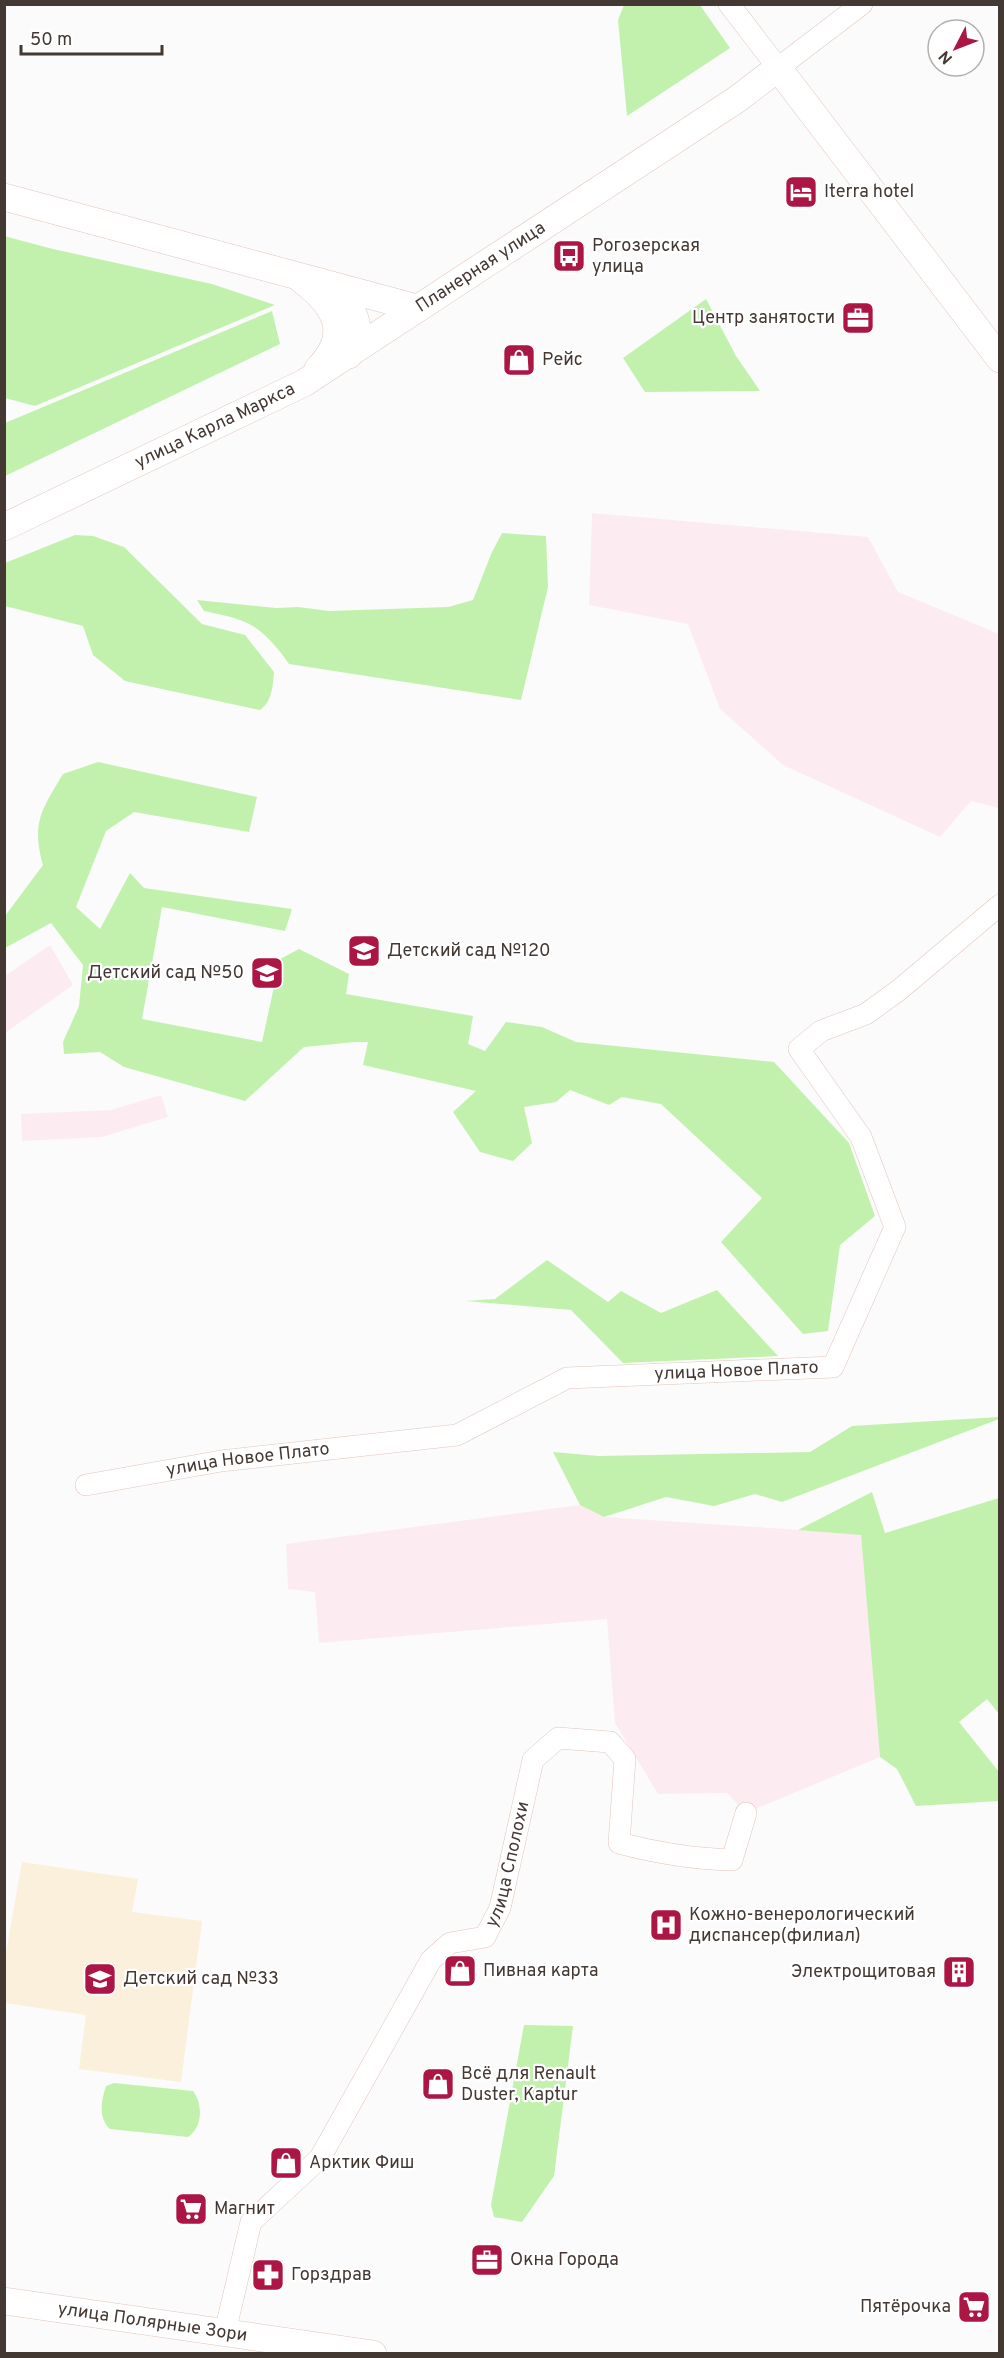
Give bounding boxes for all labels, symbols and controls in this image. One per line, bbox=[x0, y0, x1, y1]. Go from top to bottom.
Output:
scale bar bbox=[21, 18, 162, 56]
north arrow bbox=[926, 18, 986, 78]
text: 50 m bbox=[30, 29, 72, 52]
text: N bbox=[935, 46, 958, 68]
hotel icon: Iterra hotel bbox=[783, 174, 819, 210]
place label: Iterra hotel bbox=[824, 181, 914, 204]
street label: Планерная улица bbox=[412, 216, 550, 318]
place label: Рогозерская улица bbox=[592, 235, 700, 279]
bus stop icon: Рогозерская улица bbox=[551, 238, 587, 274]
office icon: Центр занятости bbox=[840, 300, 876, 336]
place label: Центр занятости bbox=[692, 307, 835, 330]
shop icon: Рейс bbox=[501, 342, 537, 378]
place label: Рейс bbox=[542, 349, 583, 372]
street label: улица Карла Маркса bbox=[131, 377, 299, 474]
school or university icon: Детский сад №120 bbox=[346, 933, 382, 969]
place label: Детский сад №120 bbox=[387, 940, 551, 963]
school or university icon: Детский сад №50 bbox=[249, 955, 285, 991]
place label: Детский сад №50 bbox=[87, 962, 244, 985]
street label: улица Новое Плато bbox=[654, 1356, 819, 1386]
street label: улица Новое Плато bbox=[164, 1438, 331, 1482]
street label: улица Сполохи bbox=[480, 1799, 535, 1932]
place label: Кожно-венерологический диспансер(филиал) bbox=[689, 1904, 915, 1948]
hospital icon: Кожно-венерологический диспансер(филиал) bbox=[648, 1907, 684, 1943]
shop icon: Пивная карта bbox=[442, 1953, 478, 1989]
building icon: Электрощитовая bbox=[941, 1954, 977, 1990]
place label: Пивная карта bbox=[483, 1960, 598, 1983]
school or university icon: Детский сад №33 bbox=[82, 1961, 118, 1997]
place label: Электрощитовая bbox=[791, 1961, 936, 1984]
place label: Детский сад №33 bbox=[123, 1968, 279, 1991]
place label: Всё для Renault Duster, Kaptur bbox=[461, 2063, 596, 2107]
shop icon: Всё для Renault Duster, Kaptur bbox=[420, 2066, 456, 2102]
shop icon: Арктик Фиш bbox=[268, 2145, 304, 2181]
place label: Арктик Фиш bbox=[309, 2152, 414, 2175]
supermarket icon: Магнит bbox=[173, 2191, 209, 2227]
place label: Магнит bbox=[214, 2198, 275, 2221]
office icon: Окна Города bbox=[469, 2242, 505, 2278]
place label: Окна Города bbox=[510, 2249, 619, 2272]
pharmacy icon: Горздрав bbox=[250, 2257, 286, 2293]
place label: Горздрав bbox=[291, 2264, 372, 2287]
supermarket icon: Пятёрочка bbox=[956, 2289, 992, 2325]
place label: Пятёрочка bbox=[860, 2296, 951, 2319]
street label: улица Полярные Зори bbox=[56, 2297, 249, 2347]

